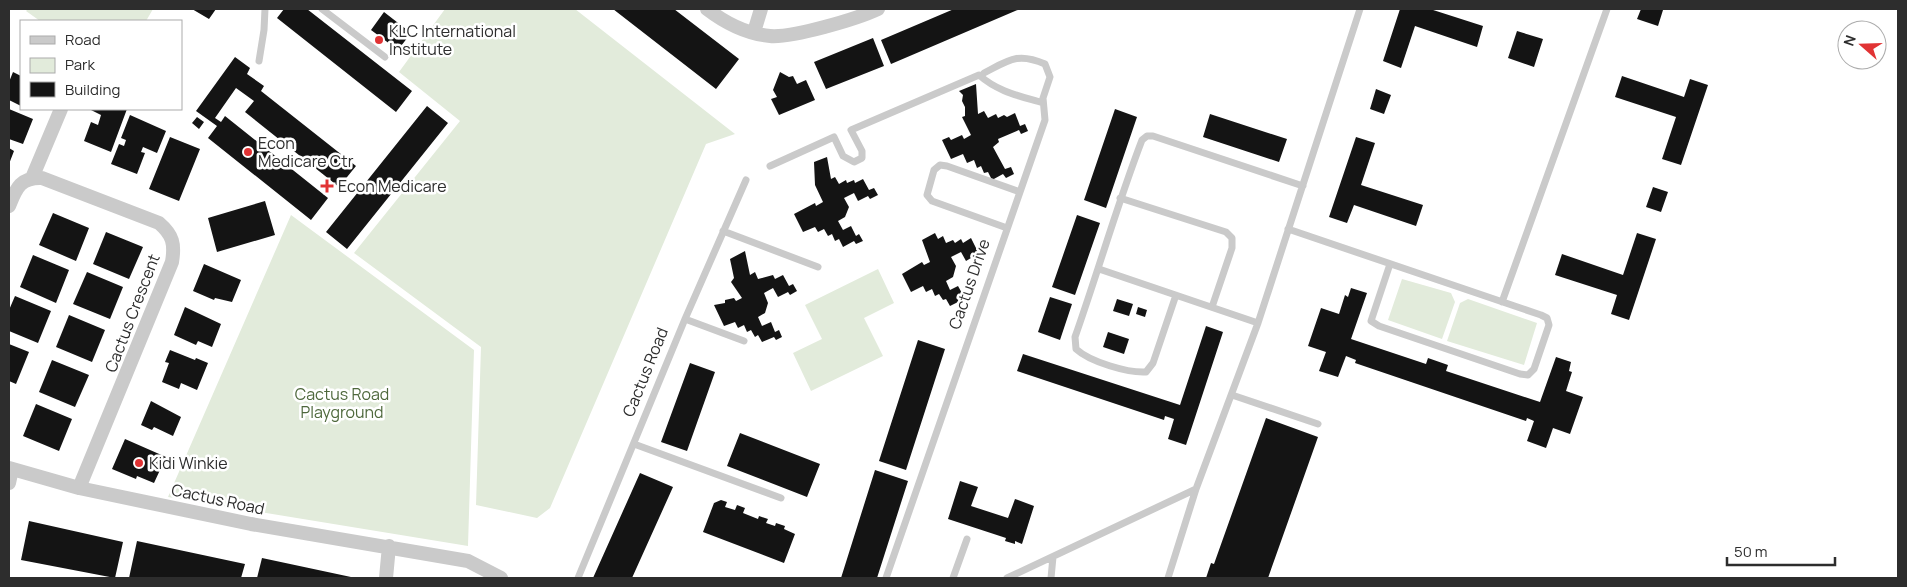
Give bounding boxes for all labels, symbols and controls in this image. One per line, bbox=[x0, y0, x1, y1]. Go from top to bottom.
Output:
legend bbox=[20, 20, 182, 110]
place label: KLC International Institute bbox=[389, 20, 516, 60]
north arrow bbox=[1837, 20, 1887, 70]
text: Road bbox=[65, 29, 101, 50]
text: N bbox=[1839, 32, 1860, 48]
marker: KLC International Institute bbox=[373, 34, 385, 46]
text: Park bbox=[65, 54, 95, 75]
text: Building bbox=[65, 79, 120, 100]
place label: Econ Medicare Ctr bbox=[258, 132, 354, 172]
marker: Econ Medicare Ctr bbox=[242, 146, 254, 158]
place label: Econ Medicare bbox=[338, 175, 447, 197]
marker: Econ Medicare bbox=[320, 179, 334, 193]
street label: Cactus Drive bbox=[943, 236, 995, 332]
street label: Cactus Crescent bbox=[99, 251, 165, 375]
street label: Cactus Road bbox=[617, 324, 673, 420]
park label: Cactus Road Playground bbox=[295, 383, 389, 423]
place label: Kidi Winkie bbox=[149, 452, 228, 474]
marker: Kidi Winkie bbox=[133, 457, 145, 469]
street label: Cactus Road bbox=[169, 478, 267, 520]
scale bar bbox=[1727, 534, 1834, 566]
text: 50 m bbox=[1734, 541, 1768, 562]

